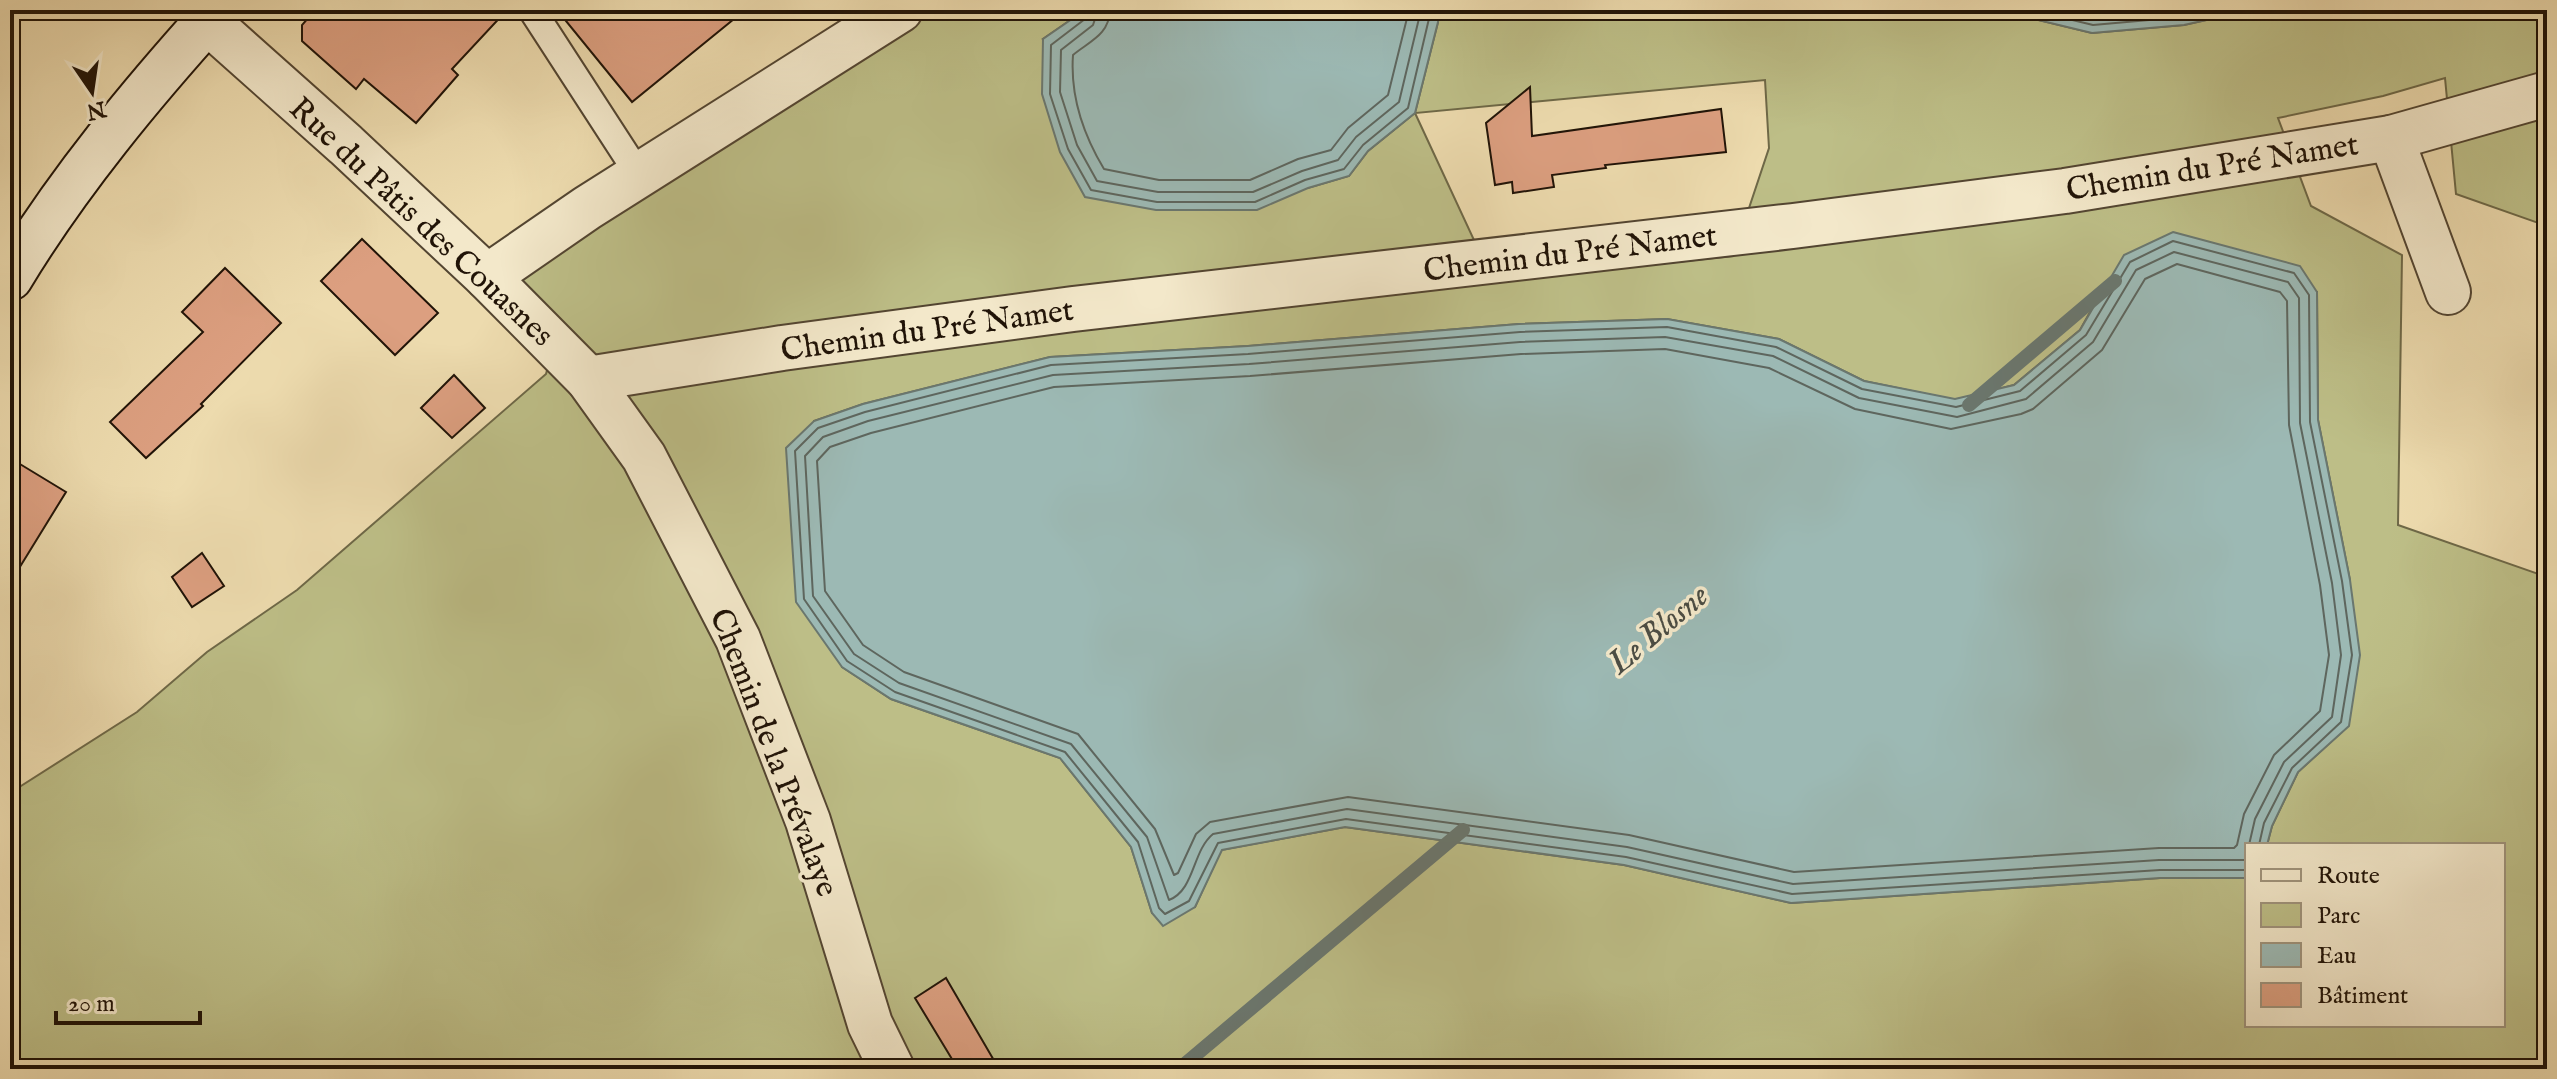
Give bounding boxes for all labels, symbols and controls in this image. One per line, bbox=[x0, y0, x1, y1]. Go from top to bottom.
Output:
north arrow bbox=[52, 52, 132, 132]
street label: Rue du Pâtis des Couasnes bbox=[279, 89, 561, 356]
text: N bbox=[84, 94, 109, 125]
street label: Chemin du Pré Namet bbox=[2063, 125, 2361, 212]
street label: Chemin du Pré Namet bbox=[1421, 216, 1719, 293]
street label: Chemin du Pré Namet bbox=[778, 291, 1076, 372]
water label: Le Blosne bbox=[1598, 575, 1719, 685]
street label: Chemin de la Prévalaye bbox=[699, 603, 847, 903]
legend bbox=[2245, 843, 2505, 1027]
text: Route bbox=[2317, 861, 2380, 892]
text: Parc bbox=[2317, 901, 2360, 932]
text: Eau bbox=[2317, 941, 2356, 972]
scale bar bbox=[56, 975, 200, 1025]
text: Bâtiment bbox=[2317, 981, 2408, 1012]
text: 20 m bbox=[68, 989, 115, 1020]

